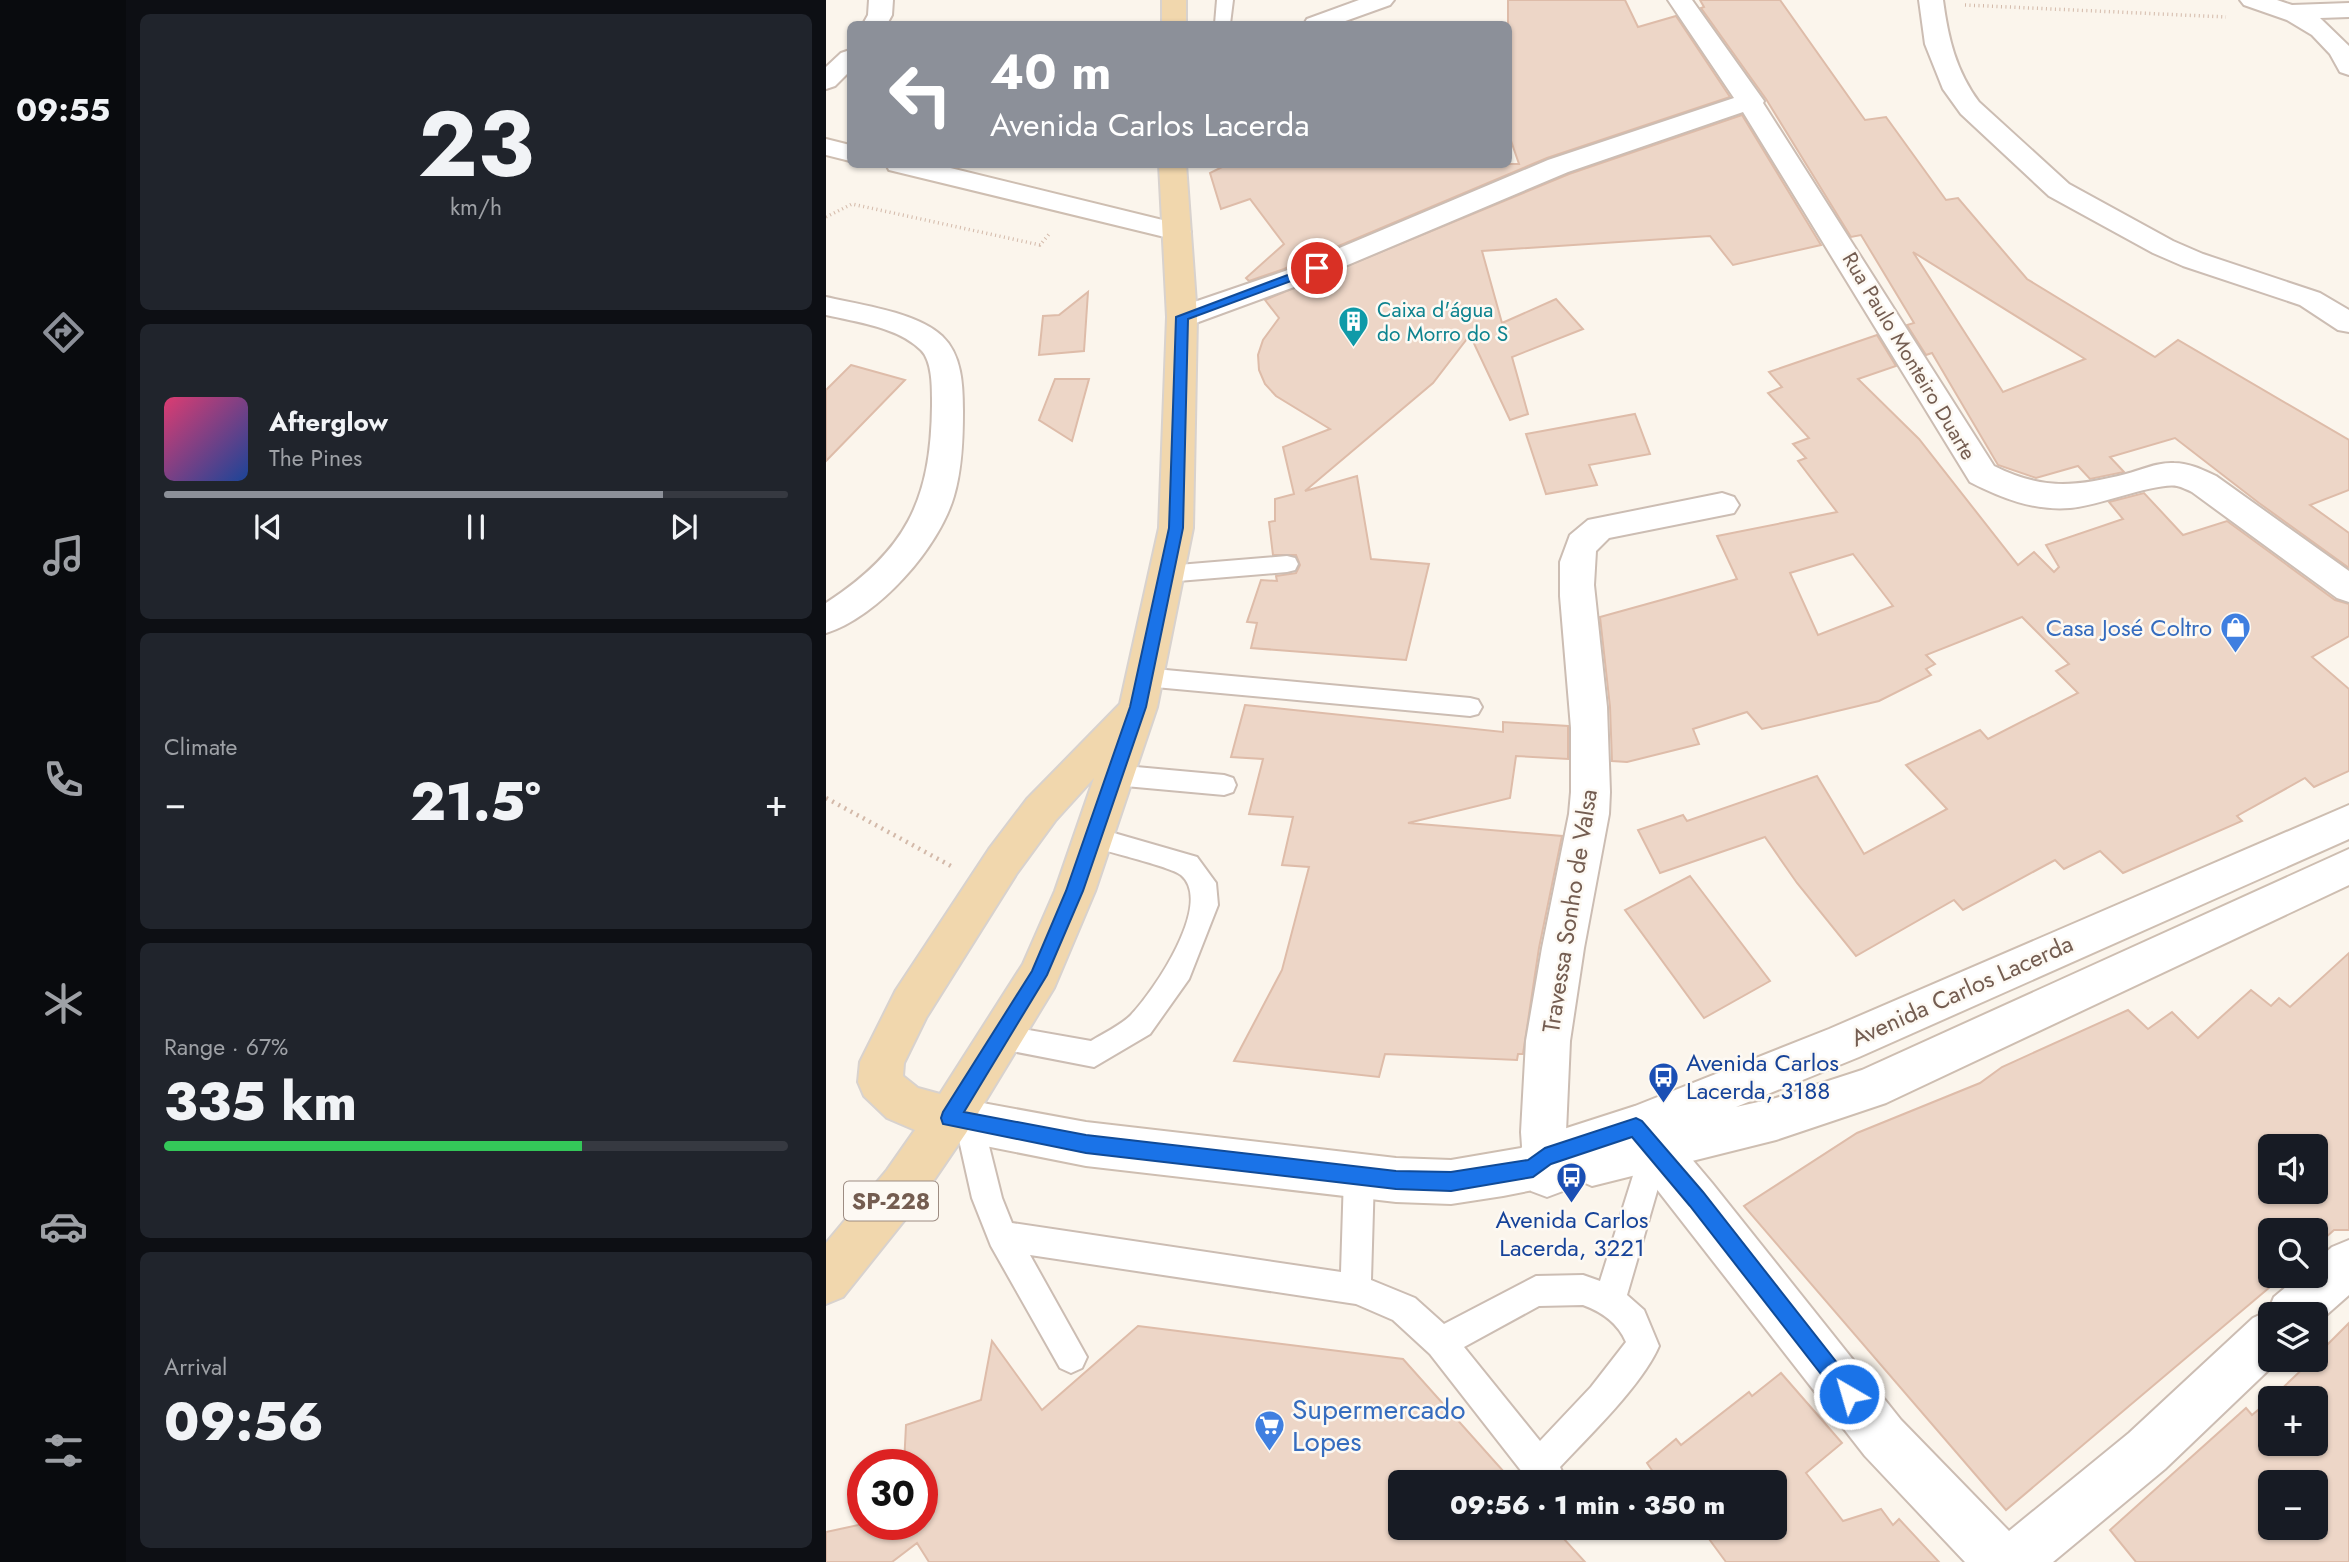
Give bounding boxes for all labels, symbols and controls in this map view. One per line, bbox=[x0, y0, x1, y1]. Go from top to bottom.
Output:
text: 40 m bbox=[990, 37, 1112, 107]
icon: left bbox=[875, 49, 966, 140]
text: 23 bbox=[418, 79, 534, 210]
text: 09:55 bbox=[16, 87, 110, 133]
text: Avenida Carlos Lacerda bbox=[990, 102, 1310, 148]
text: km/h bbox=[450, 190, 502, 224]
pin bbox=[1287, 238, 1347, 298]
street label: Rua Paulo Monteiro Duarte bbox=[1835, 246, 1983, 466]
icon: arrive bbox=[1298, 249, 1336, 287]
place label: Caixa d'água do Morro do S bbox=[1377, 295, 1508, 349]
building icon: Caixa d'água do Morro do S bbox=[1337, 305, 1371, 349]
icon: directions bbox=[39, 308, 88, 357]
text: Afterglow bbox=[269, 403, 388, 441]
text: The Pines bbox=[269, 441, 362, 475]
icon: previous bbox=[249, 508, 287, 546]
icon: pause bbox=[457, 508, 495, 546]
icon: next bbox=[665, 508, 703, 546]
icon: music bbox=[39, 531, 88, 580]
place label: Casa José Coltro bbox=[2046, 610, 2212, 645]
shop icon: Casa José Coltro bbox=[2218, 611, 2252, 655]
text: Climate bbox=[164, 730, 237, 764]
icon: phone bbox=[39, 755, 88, 804]
text: 21.5° bbox=[410, 764, 541, 840]
text: − bbox=[164, 775, 186, 830]
text: + bbox=[765, 775, 788, 830]
street label: Travessa Sonho de Valsa bbox=[1533, 787, 1606, 1035]
street label: Avenida Carlos Lacerda bbox=[1845, 926, 2078, 1055]
icon: climate bbox=[39, 979, 88, 1028]
text: Range · 67% bbox=[164, 1030, 288, 1064]
place label: Avenida Carlos Lacerda, 3188 bbox=[1686, 1045, 1839, 1108]
bus stop icon: Avenida Carlos Lacerda, 3188 bbox=[1646, 1060, 1680, 1104]
text: 335 km bbox=[164, 1064, 357, 1140]
map controls bbox=[2258, 1134, 2328, 1540]
button: sound bbox=[2258, 1134, 2328, 1204]
bus stop icon: Avenida Carlos Lacerda, 3221 bbox=[1555, 1161, 1589, 1205]
road number: SP-228 bbox=[844, 1182, 938, 1220]
icon: car bbox=[39, 1202, 88, 1251]
place label: Avenida Carlos Lacerda, 3221 bbox=[1496, 1202, 1648, 1265]
button: search bbox=[2258, 1218, 2328, 1288]
button: layers bbox=[2258, 1302, 2328, 1372]
text: Arrival bbox=[164, 1350, 227, 1384]
position arrow bbox=[1812, 1357, 1886, 1431]
text: 09:56 bbox=[164, 1384, 324, 1460]
button: + bbox=[2258, 1386, 2328, 1456]
place label: Supermercado Lopes bbox=[1292, 1389, 1466, 1462]
supermarket icon: Supermercado Lopes bbox=[1252, 1408, 1286, 1452]
icon: filters bbox=[39, 1426, 88, 1475]
speed limit sign: 30 bbox=[847, 1449, 938, 1540]
button: − bbox=[2258, 1470, 2328, 1540]
text: 09:56 · 1 min · 350 m bbox=[1450, 1486, 1725, 1524]

